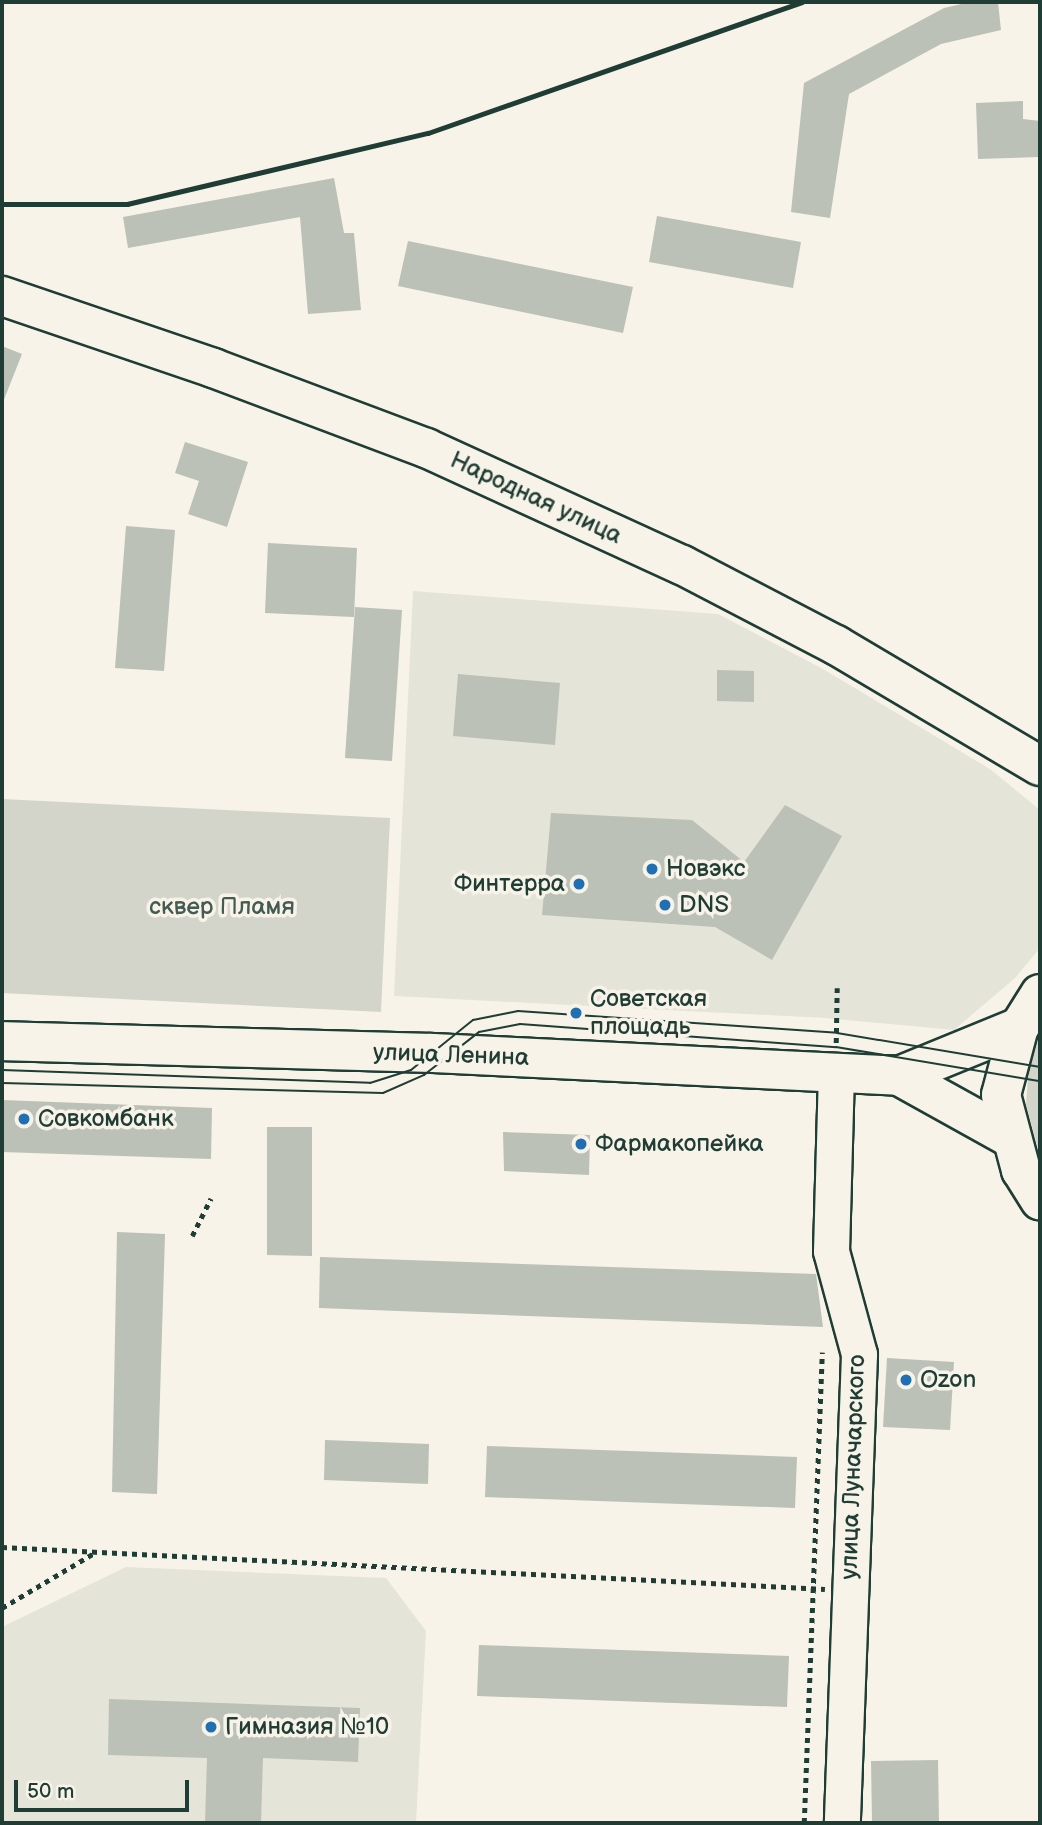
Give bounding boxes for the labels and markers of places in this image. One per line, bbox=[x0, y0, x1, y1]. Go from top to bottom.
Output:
place label: Новэкс bbox=[666, 855, 745, 883]
marker: Новэкс bbox=[644, 861, 660, 877]
place label: Финтерра bbox=[454, 870, 565, 898]
marker: Финтерра bbox=[571, 876, 587, 892]
place label: DNS bbox=[679, 891, 729, 919]
marker: DNS bbox=[657, 897, 673, 913]
place label: Советская площадь bbox=[590, 985, 707, 1041]
marker: Советская площадь bbox=[568, 1005, 584, 1021]
place label: Совкомбанк bbox=[38, 1105, 174, 1133]
marker: Совкомбанк bbox=[16, 1111, 32, 1127]
place label: Фармакопейка bbox=[595, 1130, 764, 1158]
marker: Фармакопейка bbox=[573, 1136, 589, 1152]
place label: Ozon bbox=[920, 1366, 976, 1394]
marker: Ozon bbox=[898, 1372, 914, 1388]
place label: Гимназия №10 bbox=[225, 1713, 389, 1741]
marker: Гимназия №10 bbox=[203, 1719, 219, 1735]

